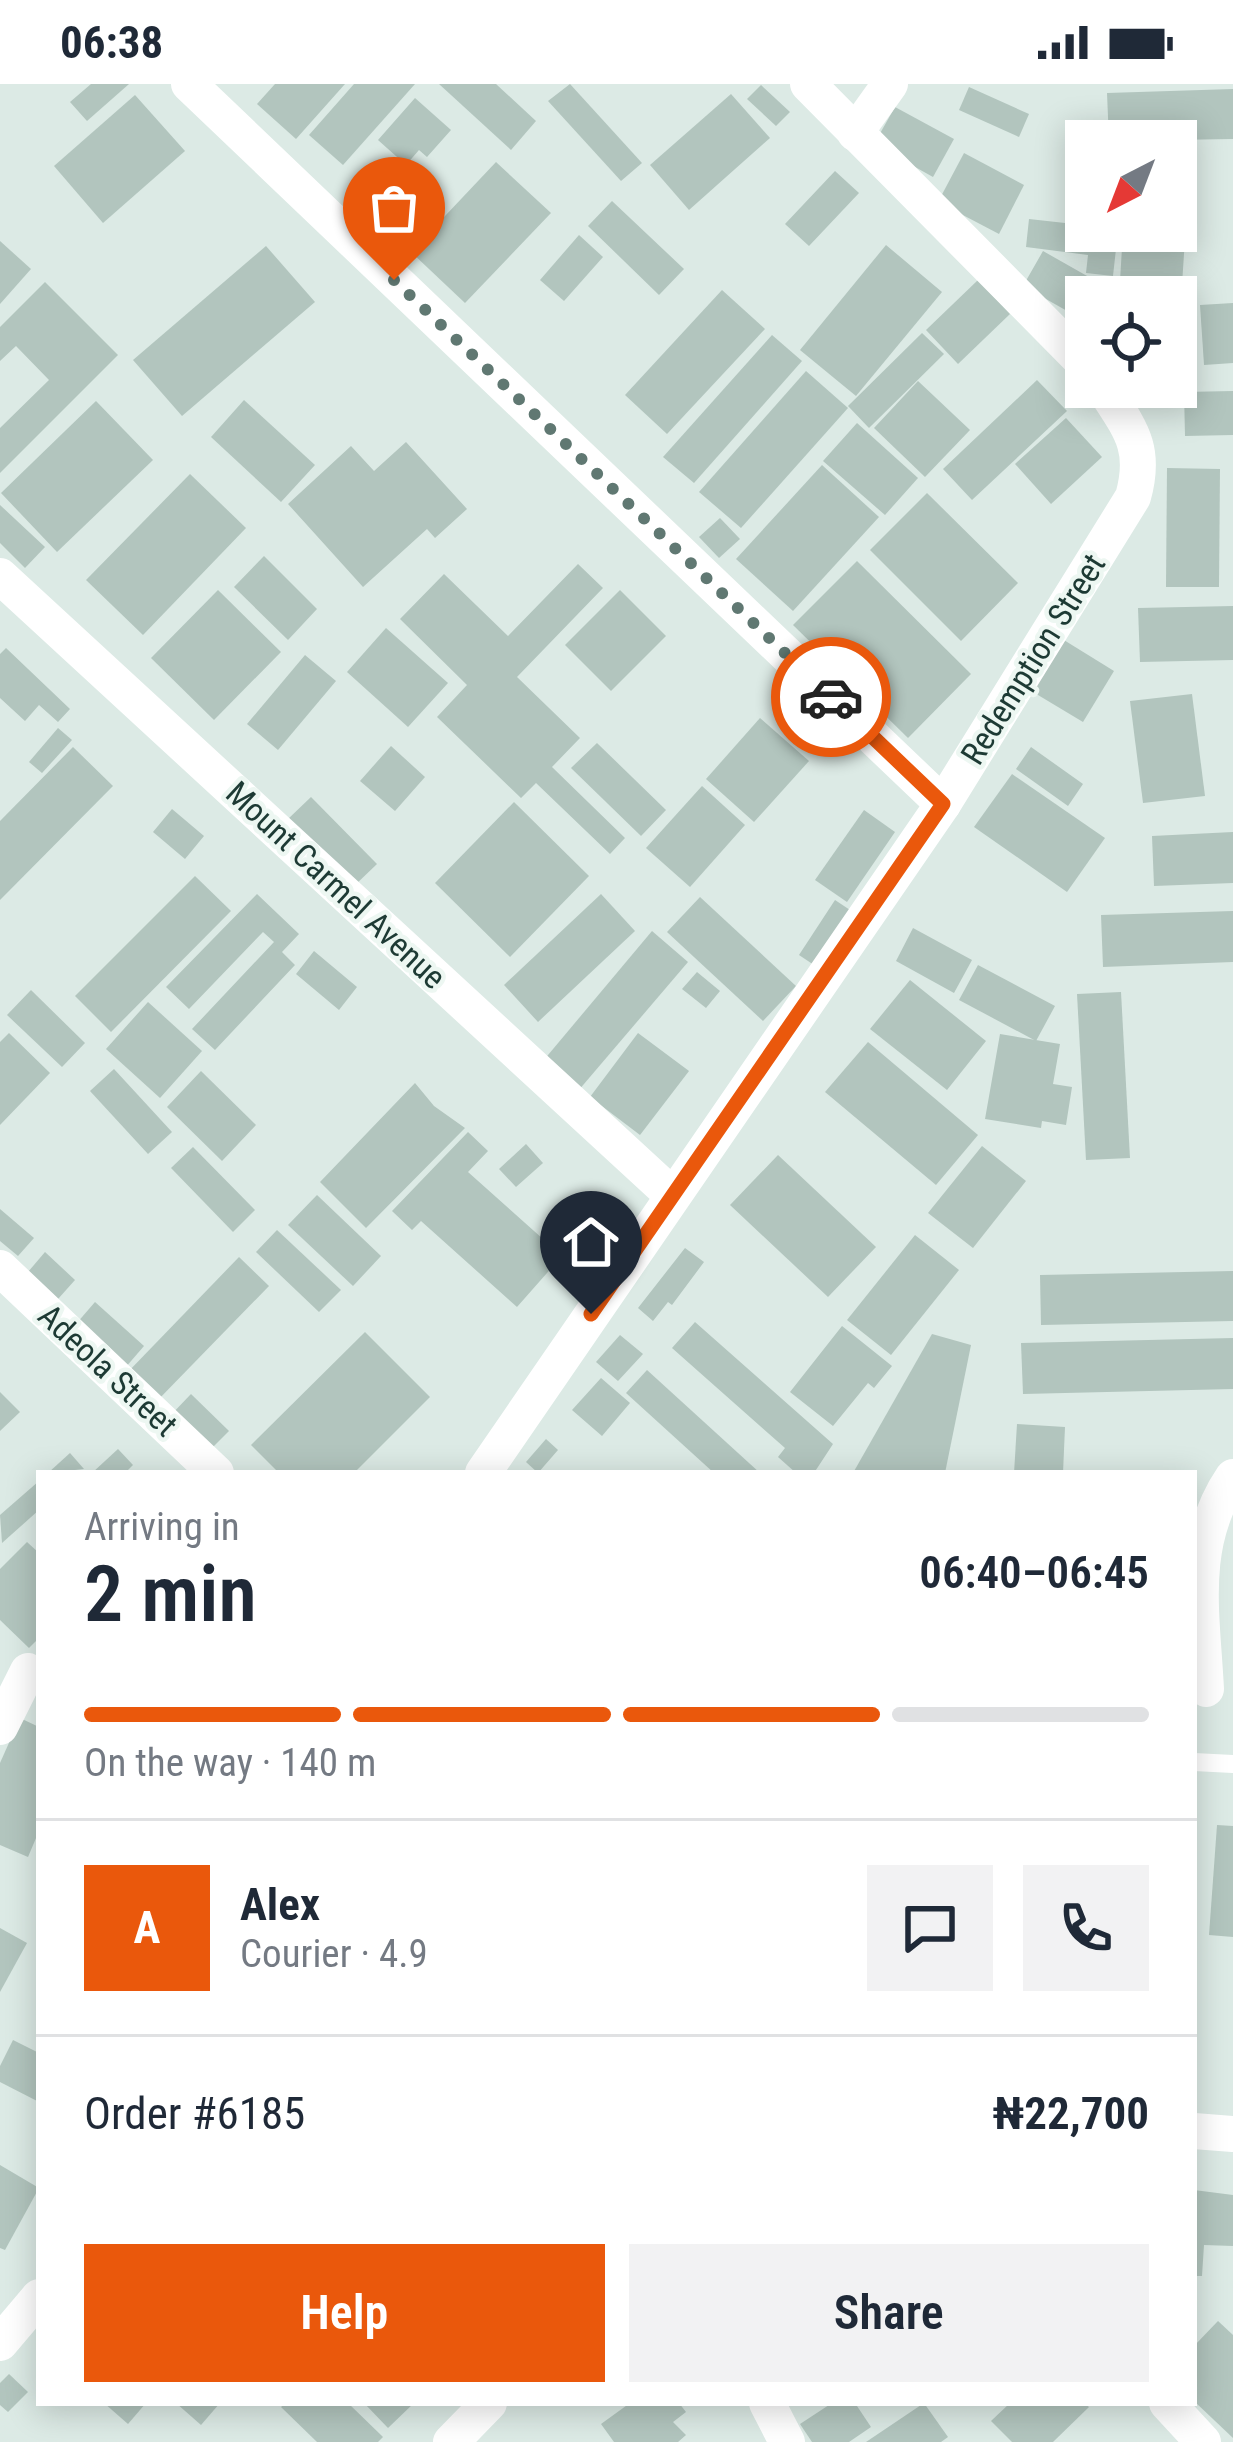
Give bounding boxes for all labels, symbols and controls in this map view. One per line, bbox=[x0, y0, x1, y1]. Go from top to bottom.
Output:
text: 06:38 bbox=[60, 16, 163, 69]
north arrow bbox=[1065, 120, 1197, 252]
map controls bbox=[1065, 120, 1197, 408]
pin bbox=[343, 157, 445, 280]
icon: bag bbox=[361, 175, 427, 241]
button: locate bbox=[1065, 276, 1197, 408]
street label: Redemption Street bbox=[953, 547, 1113, 771]
courier bbox=[771, 637, 891, 757]
icon: car bbox=[798, 664, 864, 730]
street label: Mount Carmel Avenue bbox=[218, 773, 454, 997]
pin bbox=[540, 1191, 642, 1314]
icon: home bbox=[558, 1209, 624, 1275]
street label: Adeola Street bbox=[30, 1296, 186, 1444]
text: Arriving in bbox=[84, 1504, 240, 1550]
text: 06:40–06:45 bbox=[919, 1546, 1149, 1599]
text: 2 min bbox=[84, 1549, 257, 1640]
text: On the way · 140 m bbox=[84, 1740, 376, 1786]
button: chat bbox=[867, 1865, 993, 1991]
button: phone bbox=[1023, 1865, 1149, 1991]
text: Alex bbox=[240, 1878, 320, 1931]
text: A bbox=[134, 1901, 160, 1954]
text: Courier · 4.9 bbox=[240, 1931, 428, 1977]
text: Order #6185 bbox=[84, 2087, 305, 2140]
text: ₦22,700 bbox=[992, 2087, 1149, 2140]
button: Help bbox=[84, 2244, 605, 2382]
button: Share bbox=[629, 2244, 1149, 2382]

